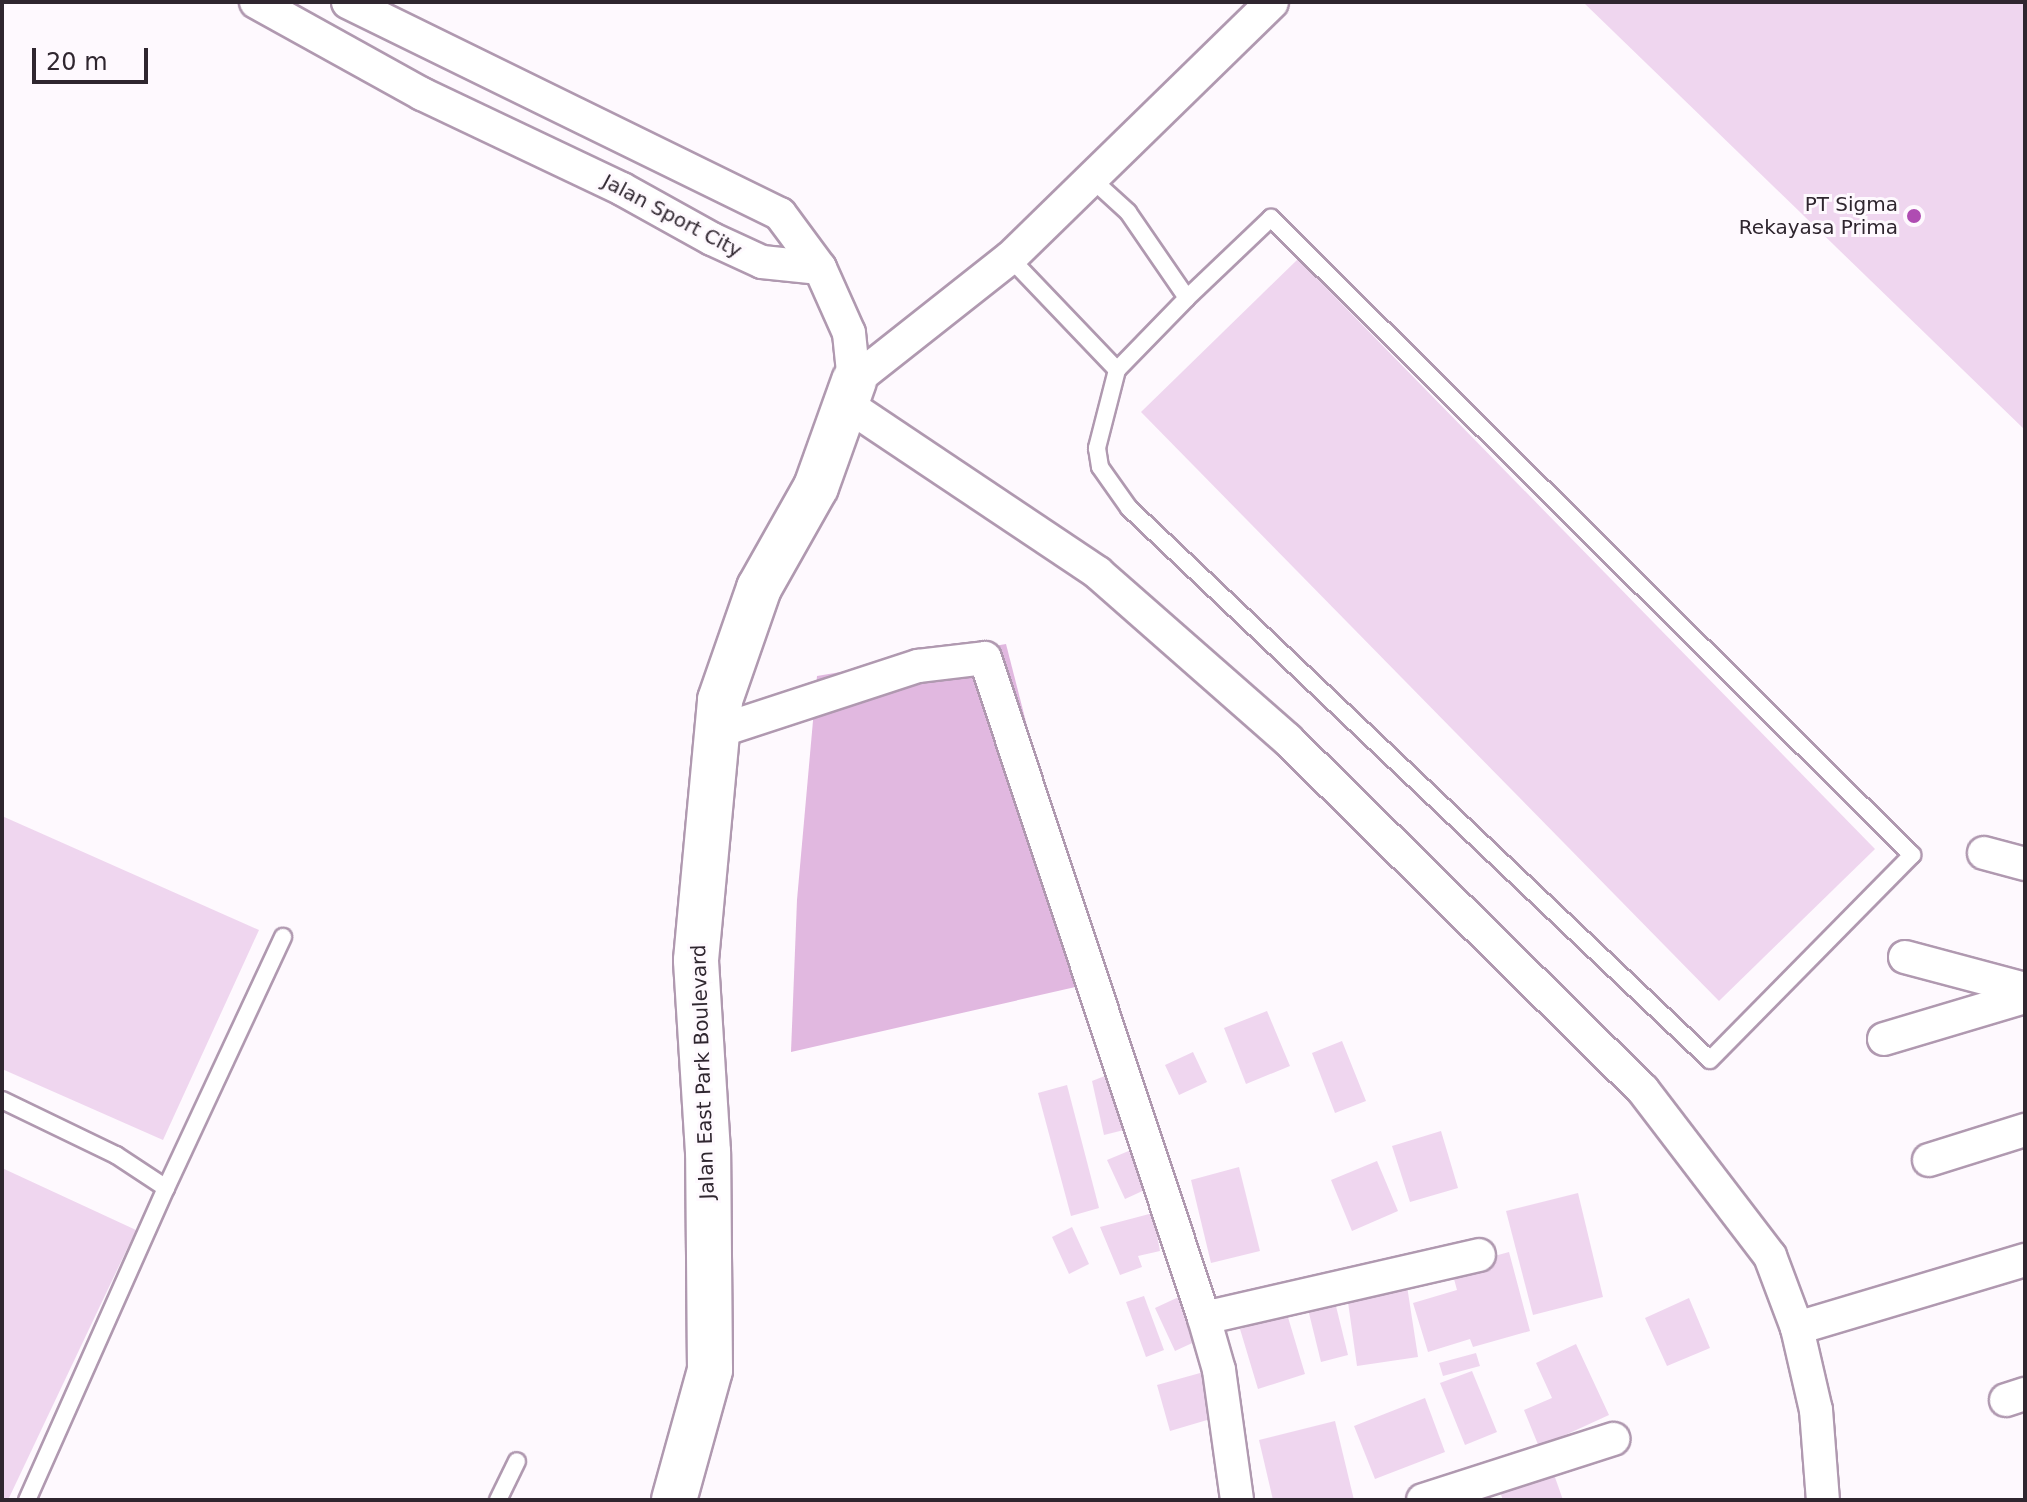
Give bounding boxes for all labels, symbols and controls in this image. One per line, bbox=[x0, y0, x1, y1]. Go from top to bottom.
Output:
scale bar bbox=[36, 32, 152, 82]
text: 20 m bbox=[46, 48, 108, 76]
street label: Jalan Sport City bbox=[598, 169, 746, 263]
place label: PT Sigma Rekayasa Prima bbox=[1739, 192, 1898, 239]
marker: PT Sigma Rekayasa Prima bbox=[1905, 207, 1923, 225]
street label: Jalan East Park Boulevard bbox=[687, 944, 719, 1200]

